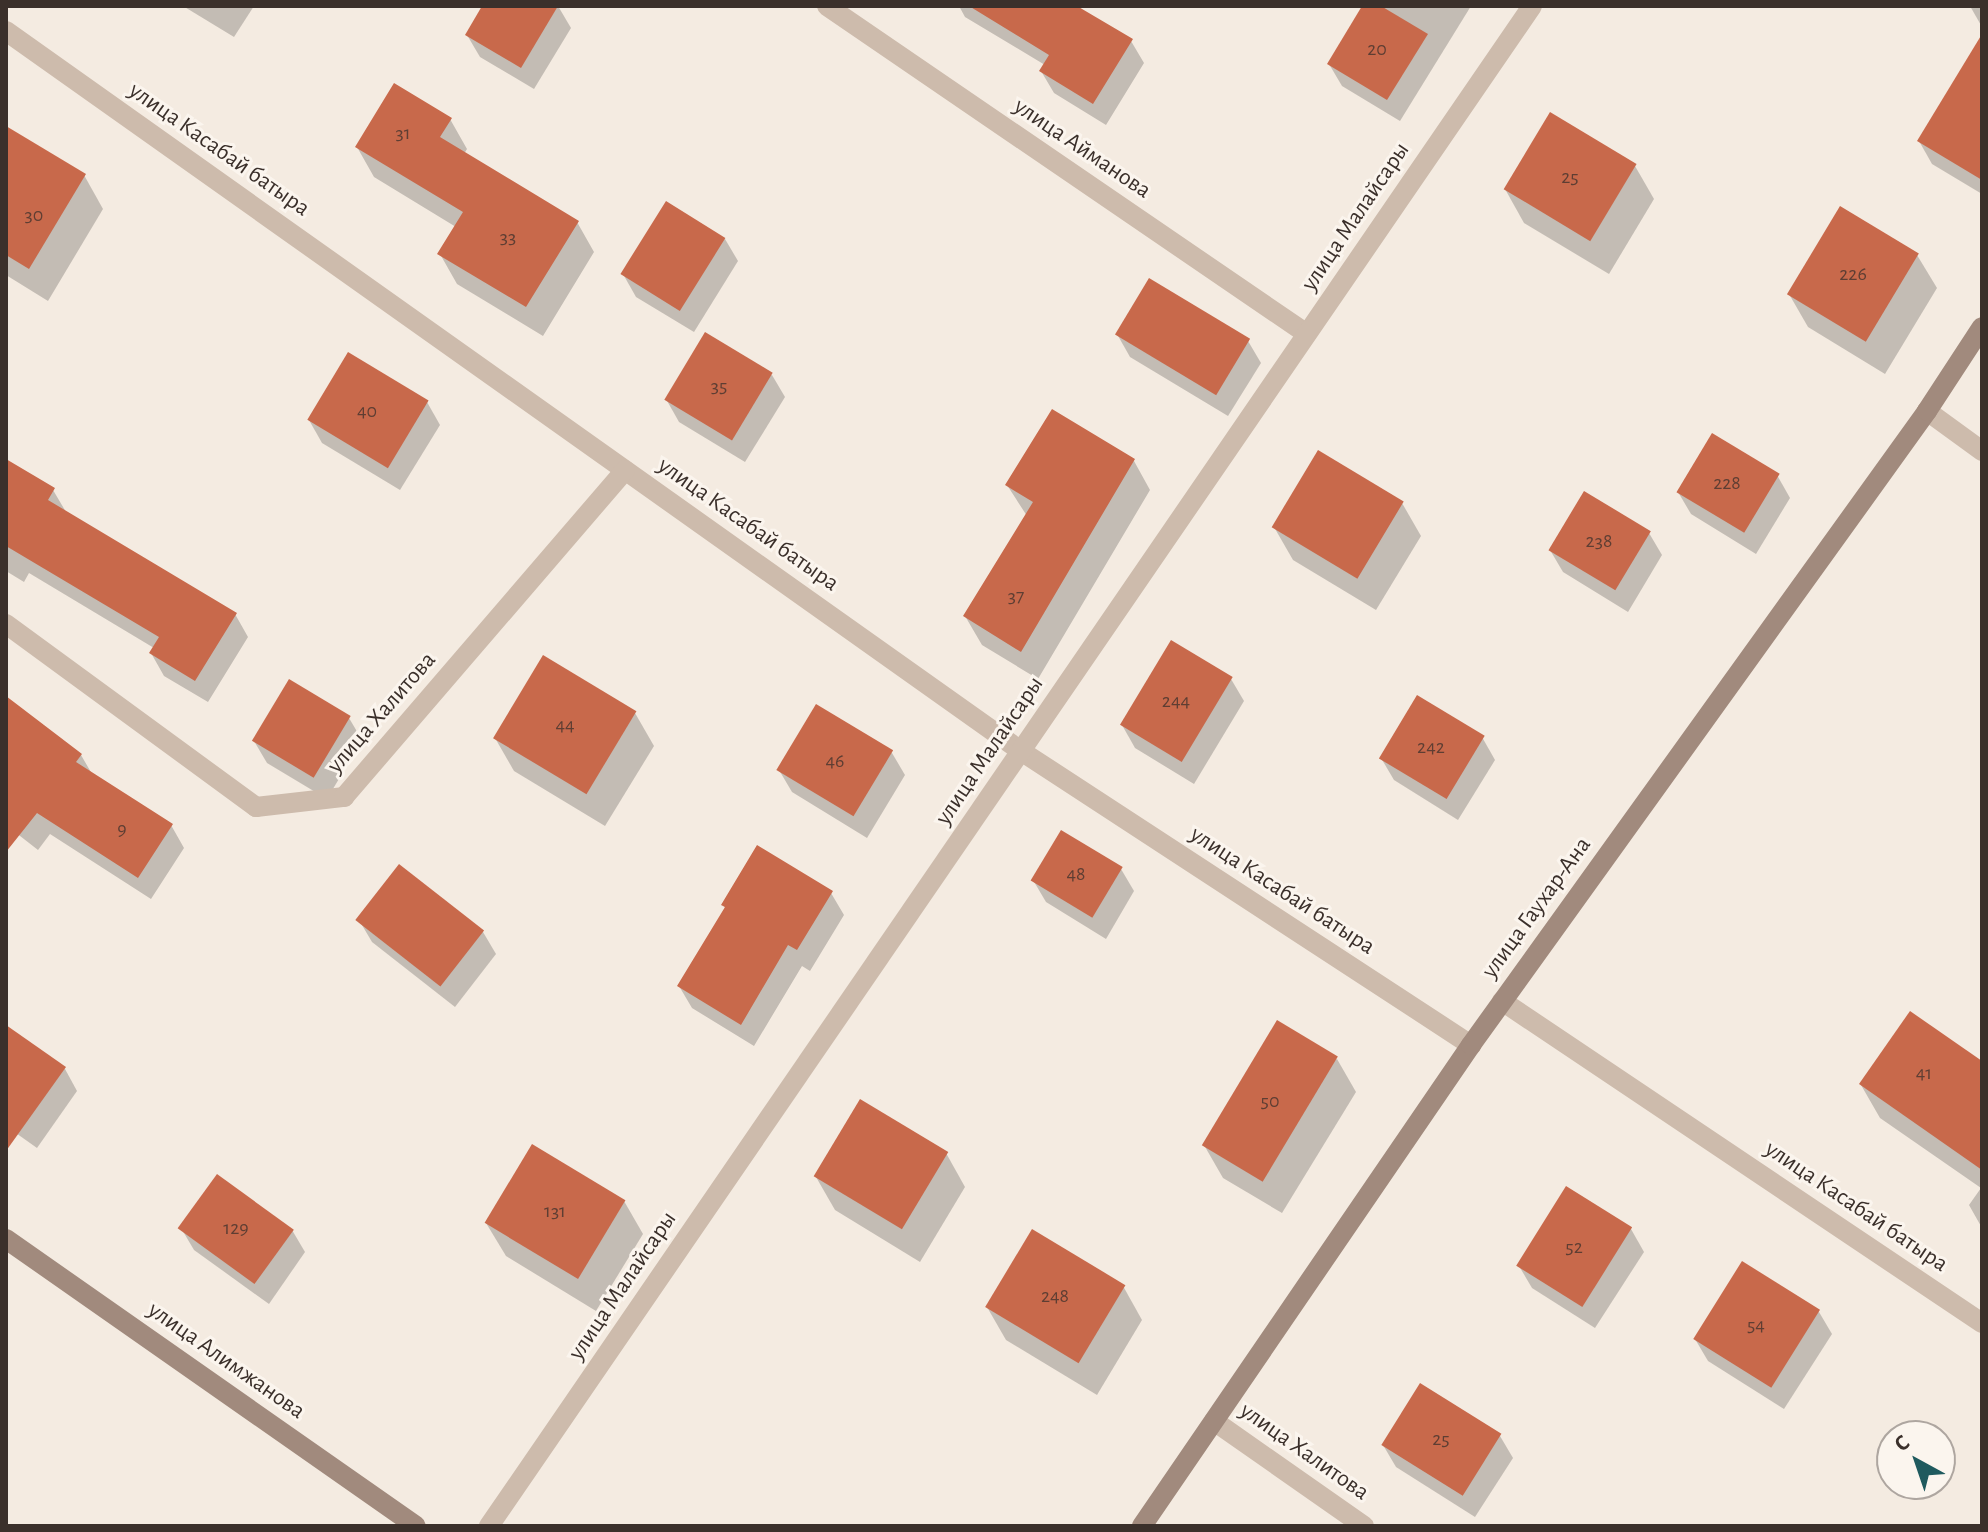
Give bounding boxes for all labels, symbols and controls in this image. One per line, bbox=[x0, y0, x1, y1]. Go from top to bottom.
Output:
house number: 20 bbox=[1367, 37, 1387, 61]
street label: улица Касабай батыра bbox=[123, 77, 315, 223]
street label: улица Айманова bbox=[1008, 93, 1156, 205]
house number: 31 bbox=[395, 121, 411, 145]
street label: улица Малайсары bbox=[1296, 137, 1416, 297]
house number: 25 bbox=[1561, 165, 1579, 189]
house number: 30 bbox=[25, 203, 43, 227]
house number: 33 bbox=[500, 225, 516, 249]
house number: 226 bbox=[1839, 262, 1867, 286]
house number: 35 bbox=[711, 374, 727, 398]
house number: 40 bbox=[357, 399, 377, 423]
street label: улица Касабай батыра bbox=[652, 452, 844, 598]
house number: 228 bbox=[1713, 471, 1741, 495]
house number: 238 bbox=[1586, 529, 1612, 553]
house number: 37 bbox=[1008, 584, 1024, 608]
street label: улица Халитова bbox=[321, 646, 443, 780]
street label: улица Малайсары bbox=[930, 671, 1050, 831]
house number: 244 bbox=[1162, 689, 1190, 713]
house number: 44 bbox=[555, 713, 575, 737]
house number: 242 bbox=[1417, 735, 1445, 759]
house number: 46 bbox=[825, 749, 845, 773]
house number: 9 bbox=[117, 817, 127, 841]
street label: улица Касабай батыра bbox=[1184, 820, 1380, 962]
street label: улица Гаухар-Ана bbox=[1476, 832, 1598, 984]
house number: 48 bbox=[1066, 862, 1086, 886]
house number: 41 bbox=[1916, 1061, 1932, 1085]
house number: 50 bbox=[1261, 1089, 1279, 1113]
street label: улица Касабай батыра bbox=[1759, 1135, 1953, 1279]
house number: 131 bbox=[544, 1199, 566, 1223]
street label: улица Малайсары bbox=[563, 1206, 683, 1366]
house number: 129 bbox=[223, 1216, 249, 1240]
house number: 52 bbox=[1565, 1235, 1583, 1259]
house number: 248 bbox=[1041, 1284, 1069, 1308]
street label: улица Алимжанова bbox=[142, 1296, 310, 1426]
house number: 54 bbox=[1747, 1313, 1765, 1337]
street label: улица Халитова bbox=[1234, 1397, 1374, 1507]
north arrow bbox=[1876, 1420, 1956, 1500]
house number: 25 bbox=[1432, 1427, 1450, 1451]
text: С bbox=[1890, 1431, 1914, 1455]

